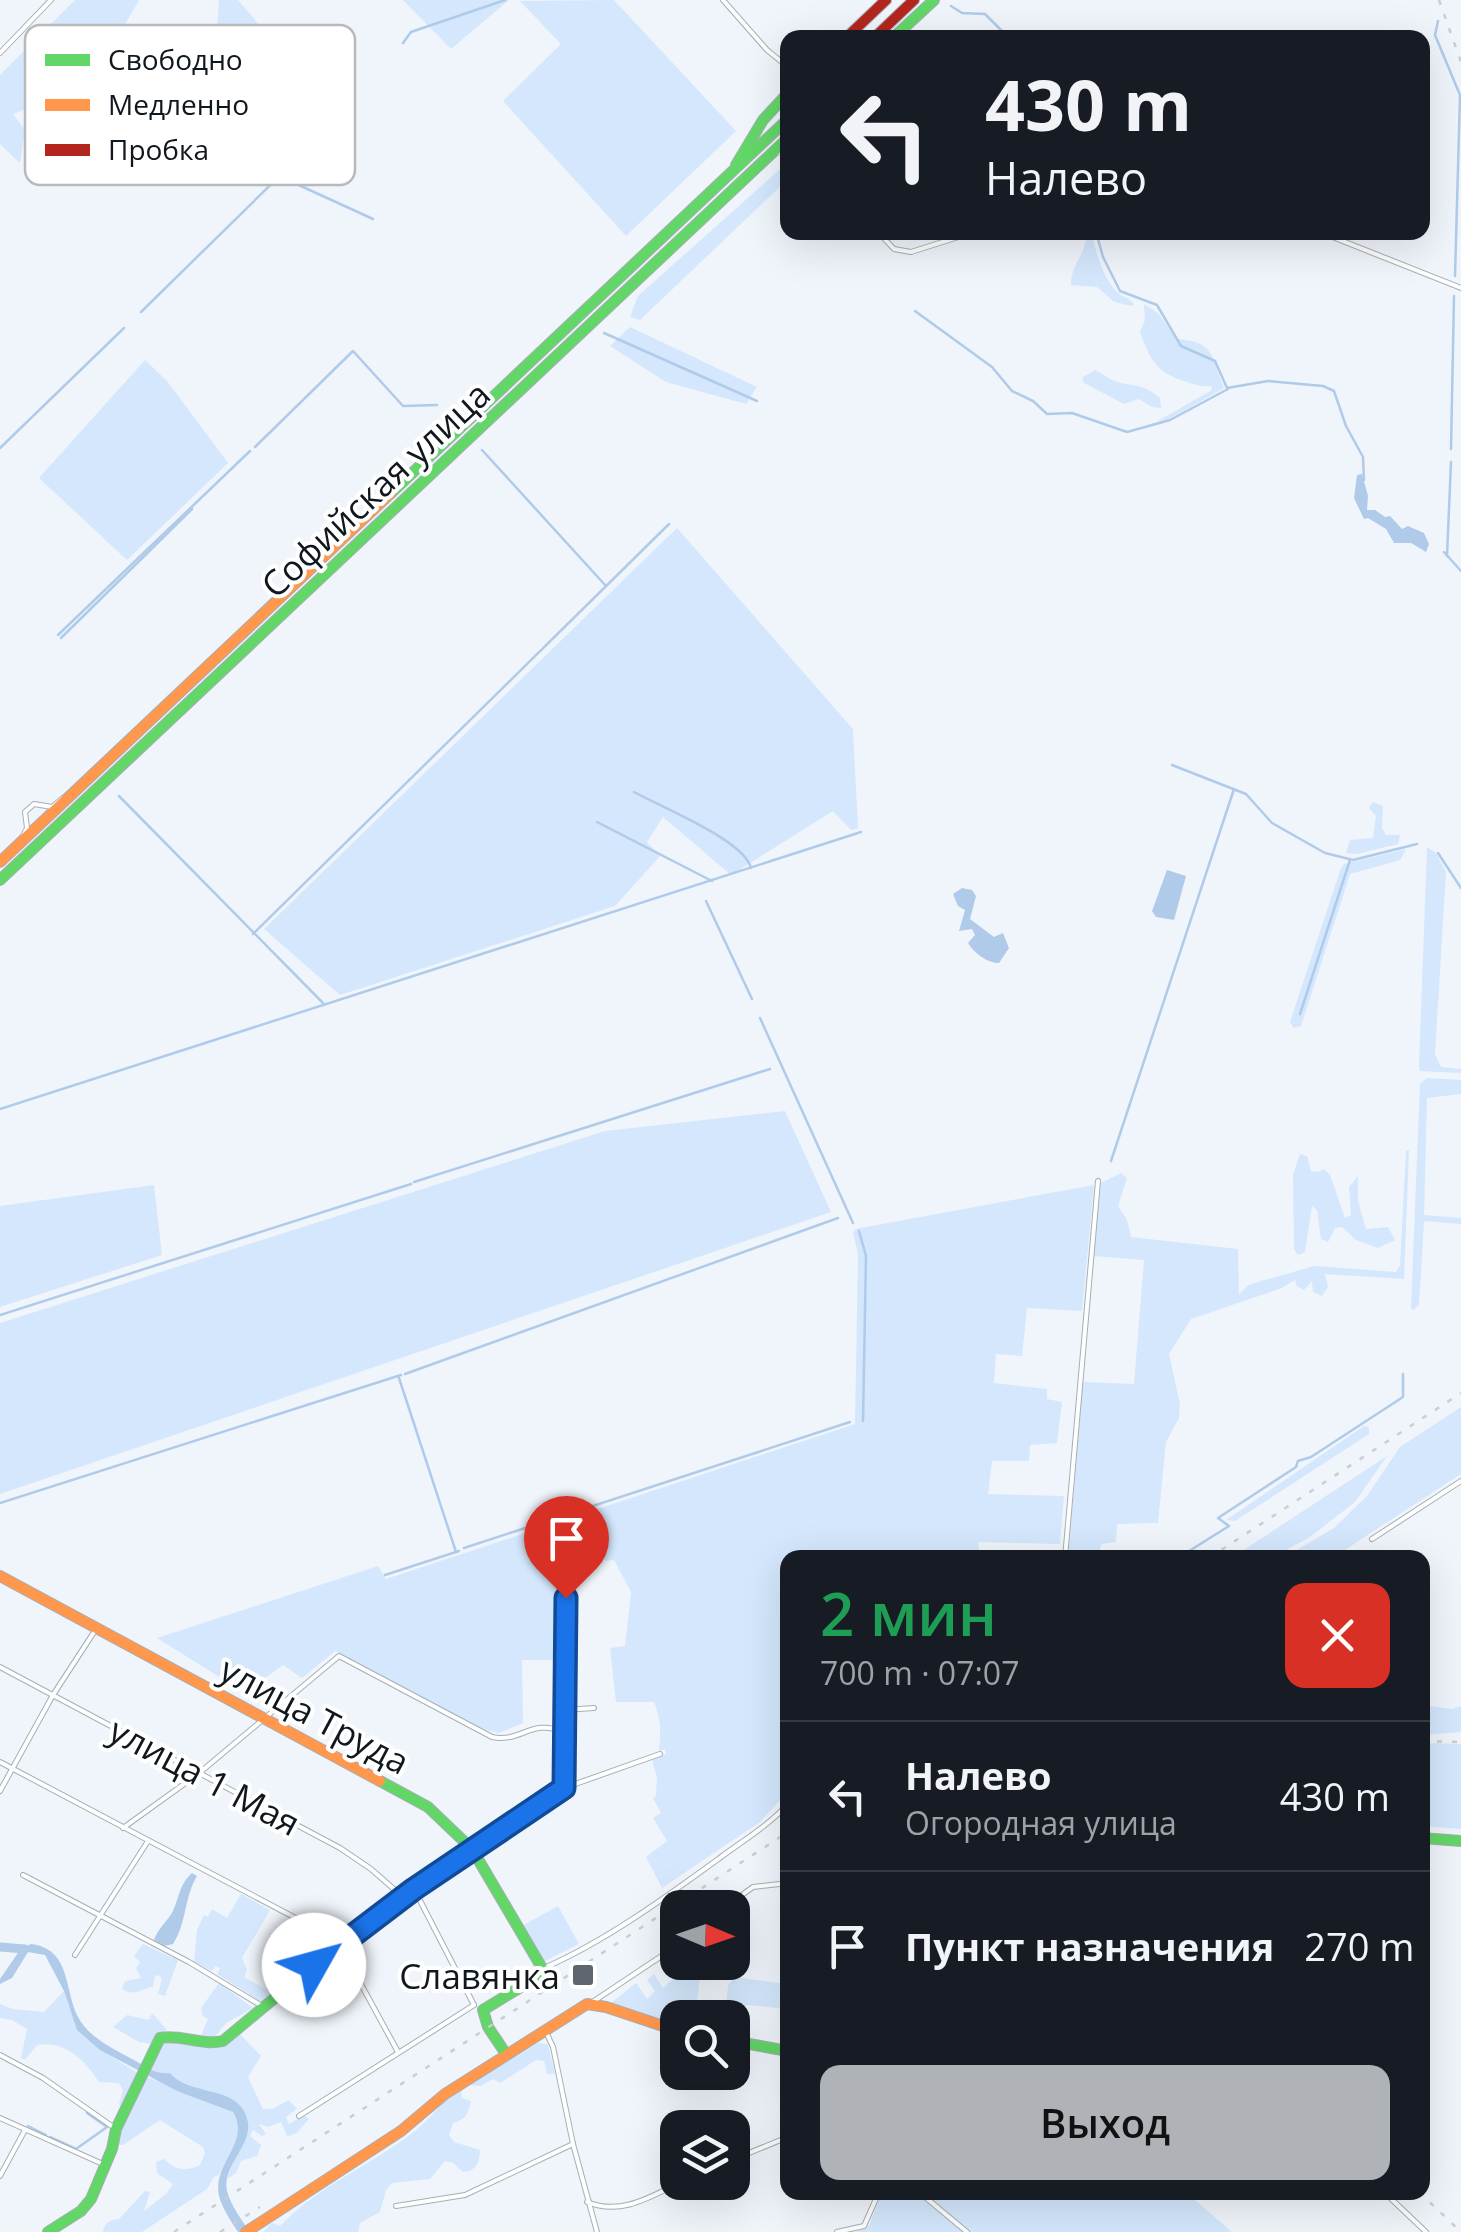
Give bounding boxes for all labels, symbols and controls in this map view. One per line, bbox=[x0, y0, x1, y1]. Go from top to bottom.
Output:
legend bbox=[25, 25, 355, 185]
text: Свободно bbox=[108, 40, 243, 78]
text: 430 m bbox=[985, 56, 1192, 152]
icon: left bbox=[820, 70, 950, 200]
text: Медленно bbox=[108, 85, 249, 123]
text: Пробка bbox=[108, 130, 209, 168]
text: Налево bbox=[985, 147, 1147, 208]
street label: Софийская улица bbox=[251, 371, 499, 607]
pin bbox=[524, 1496, 609, 1599]
icon: arrive bbox=[539, 1511, 594, 1566]
text: 2 мин bbox=[820, 1572, 997, 1654]
button: close bbox=[1285, 1583, 1390, 1688]
street label: улица Труда bbox=[212, 1645, 418, 1785]
text: 700 m · 07:07 bbox=[820, 1651, 1019, 1694]
street label: улица 1 Мая bbox=[101, 1706, 309, 1846]
text: Налево bbox=[905, 1749, 1051, 1801]
icon: left bbox=[820, 1769, 875, 1824]
text: 430 m bbox=[1280, 1770, 1390, 1822]
text: Огородная улица bbox=[905, 1801, 1177, 1844]
north arrow bbox=[660, 1890, 750, 1980]
map controls bbox=[660, 1890, 750, 2200]
position arrow bbox=[262, 1913, 366, 2017]
icon: arrive bbox=[820, 1919, 875, 1974]
text: Пункт назначения bbox=[905, 1920, 1274, 1972]
text: 270 m bbox=[1304, 1920, 1415, 1972]
place label: Славянка bbox=[399, 1952, 560, 1999]
marker: Славянка bbox=[570, 1962, 596, 1988]
button: search bbox=[660, 2000, 750, 2090]
button: Выход bbox=[820, 2065, 1390, 2180]
button: layers bbox=[660, 2110, 750, 2200]

